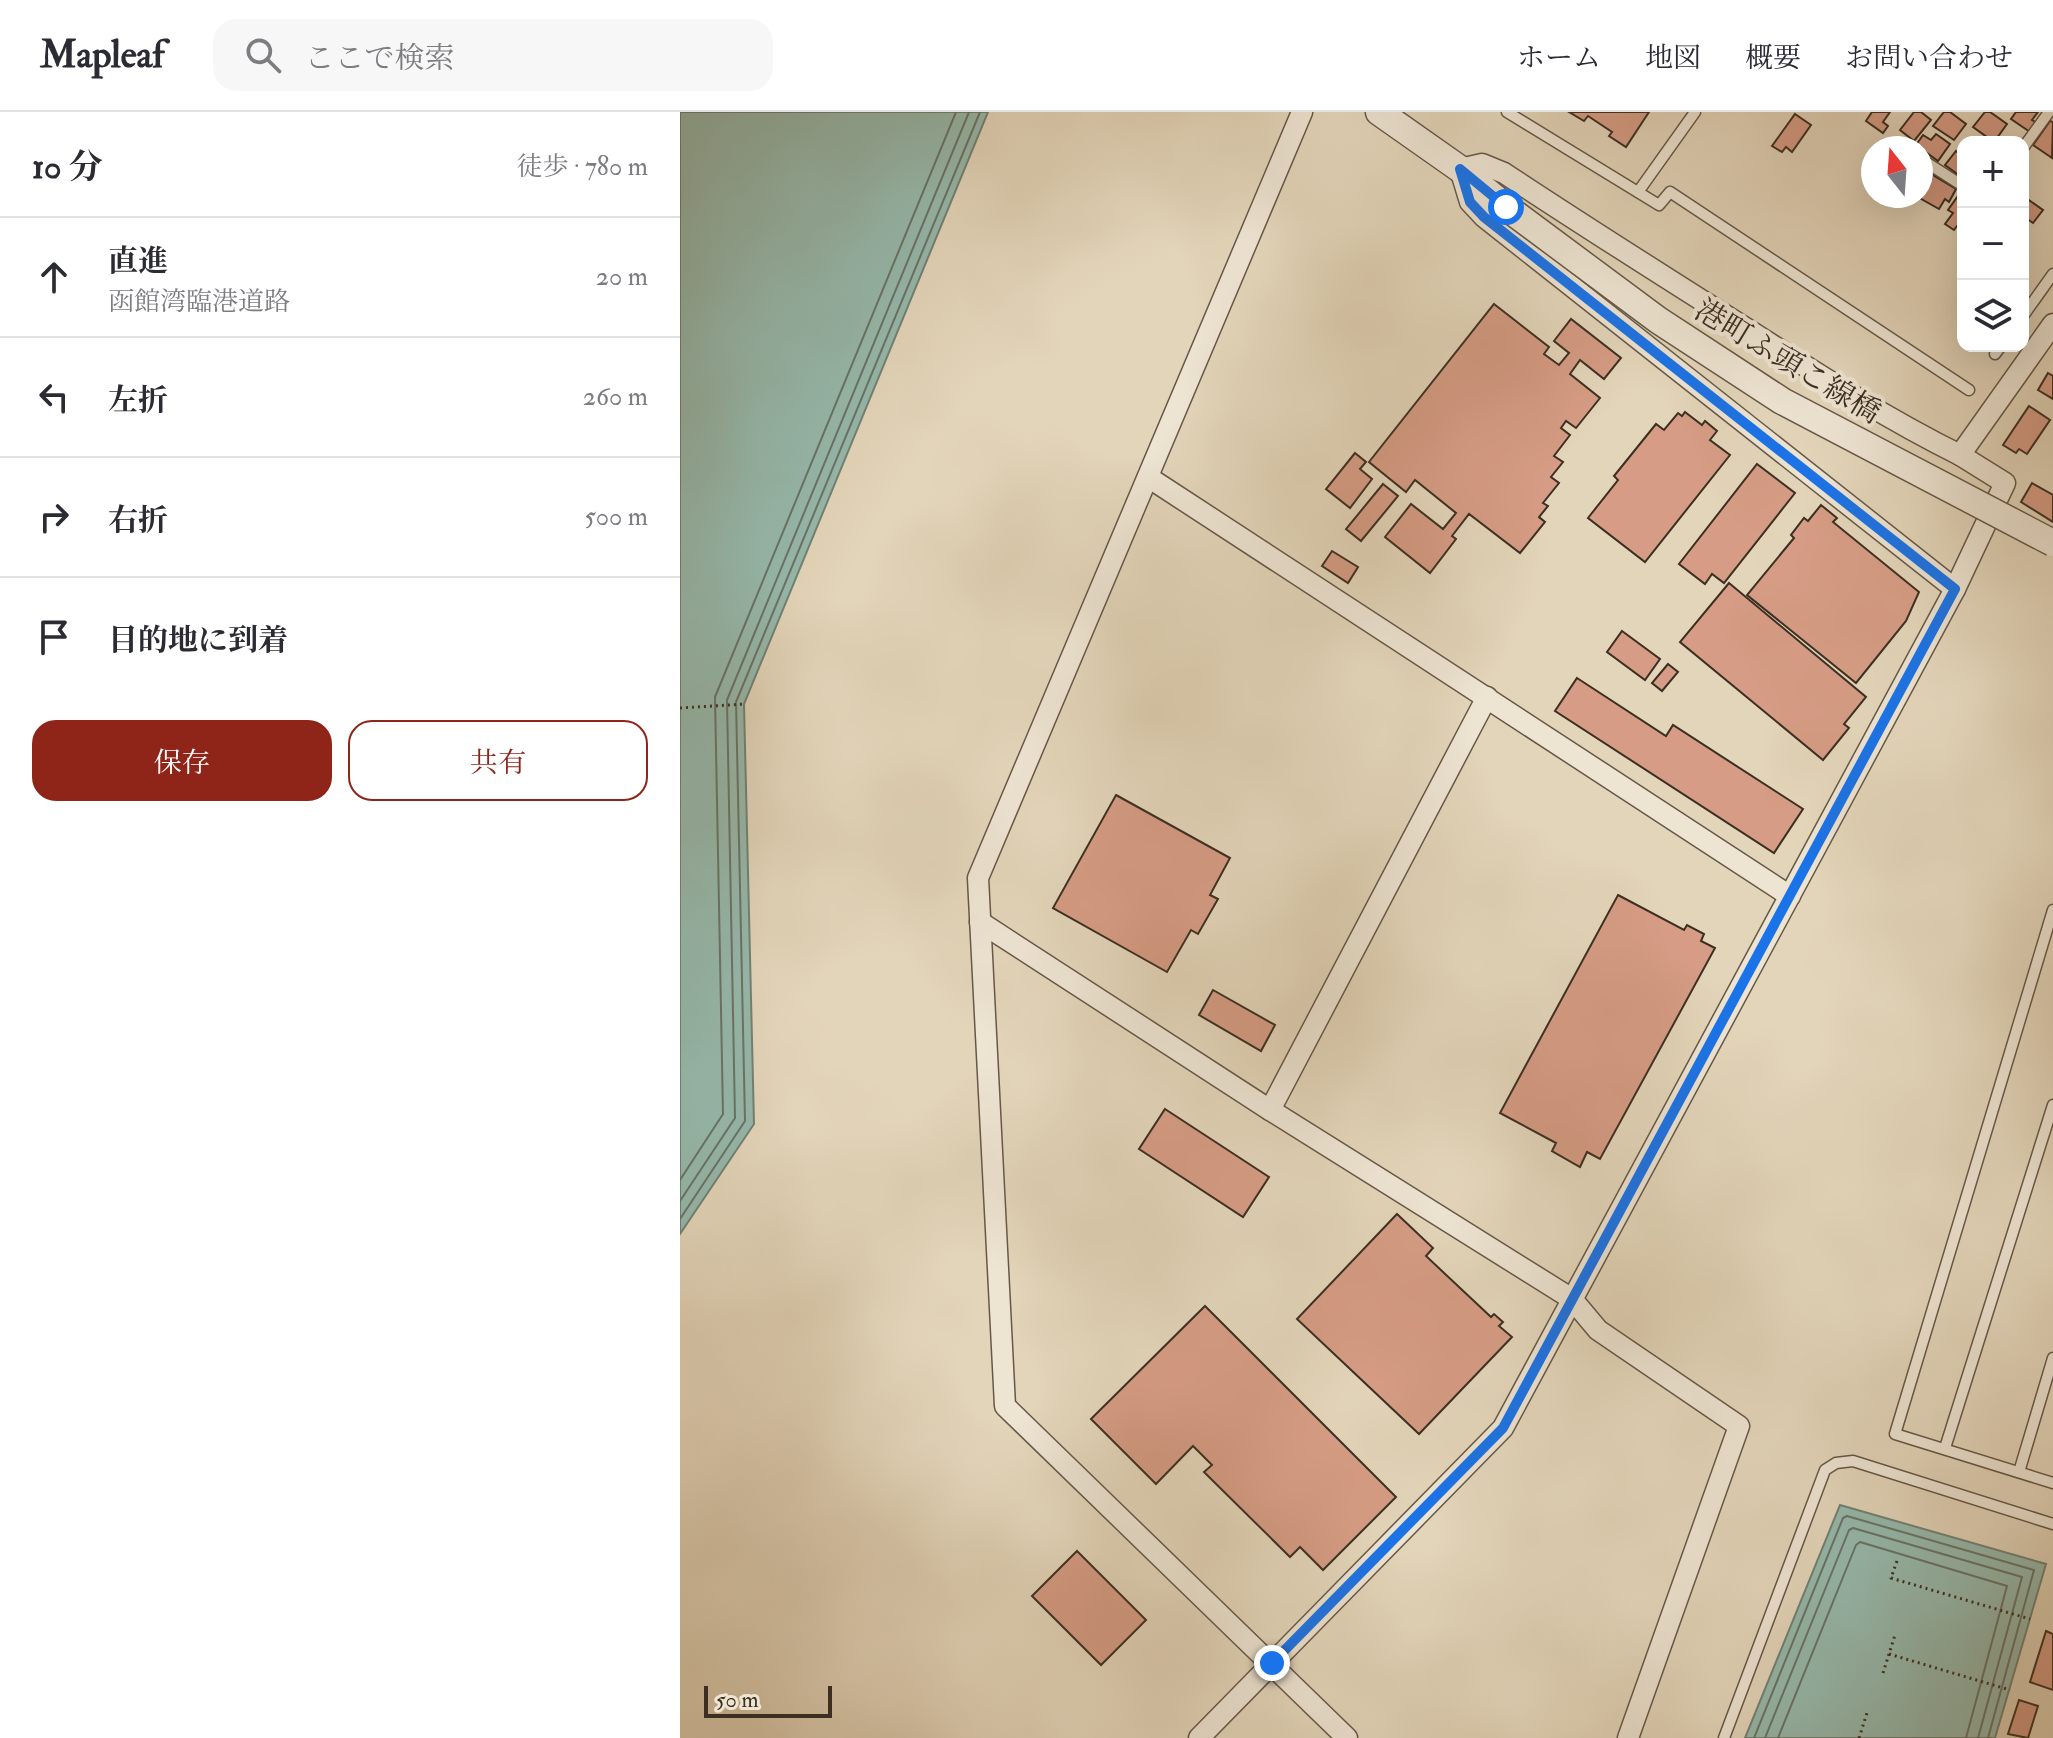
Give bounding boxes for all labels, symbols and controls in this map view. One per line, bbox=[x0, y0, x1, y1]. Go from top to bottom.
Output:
search box bbox=[213, 19, 773, 91]
text: Mapleaf bbox=[40, 31, 165, 79]
icon: search bbox=[241, 33, 285, 77]
text: ここで検索 bbox=[305, 40, 455, 77]
text: ホーム bbox=[1517, 41, 1601, 76]
text: 地図 bbox=[1645, 41, 1701, 76]
text: 概要 bbox=[1745, 41, 1801, 76]
text: お問い合わせ bbox=[1845, 41, 2013, 76]
north arrow bbox=[1861, 136, 1933, 208]
map controls bbox=[1957, 136, 2029, 352]
button: + bbox=[1957, 136, 2029, 208]
text: 10 分 bbox=[32, 146, 103, 189]
text: 徒歩 · 780 m bbox=[517, 151, 648, 183]
route start bbox=[1488, 189, 1524, 225]
button: − bbox=[1957, 208, 2029, 280]
text: 直進 bbox=[108, 243, 168, 280]
icon: ahead bbox=[32, 255, 76, 299]
text: 20 m bbox=[596, 261, 648, 293]
button: layers bbox=[1957, 280, 2029, 352]
text: 函館湾臨港道路 bbox=[108, 286, 290, 318]
street label: 港町ふ頭こ線橋 bbox=[1688, 291, 1887, 431]
icon: left bbox=[32, 375, 76, 419]
text: 260 m bbox=[583, 381, 648, 413]
text: 左折 bbox=[108, 382, 168, 419]
icon: right bbox=[32, 495, 76, 539]
text: 500 m bbox=[584, 501, 648, 533]
text: 右折 bbox=[108, 502, 168, 539]
icon: arrive bbox=[32, 615, 76, 659]
text: 目的地に到着 bbox=[108, 622, 288, 659]
button: 保存 bbox=[32, 720, 332, 801]
button: 共有 bbox=[348, 720, 648, 801]
route end bbox=[1254, 1645, 1290, 1681]
scale bar bbox=[704, 1682, 832, 1718]
text: 50 m bbox=[716, 1686, 758, 1714]

